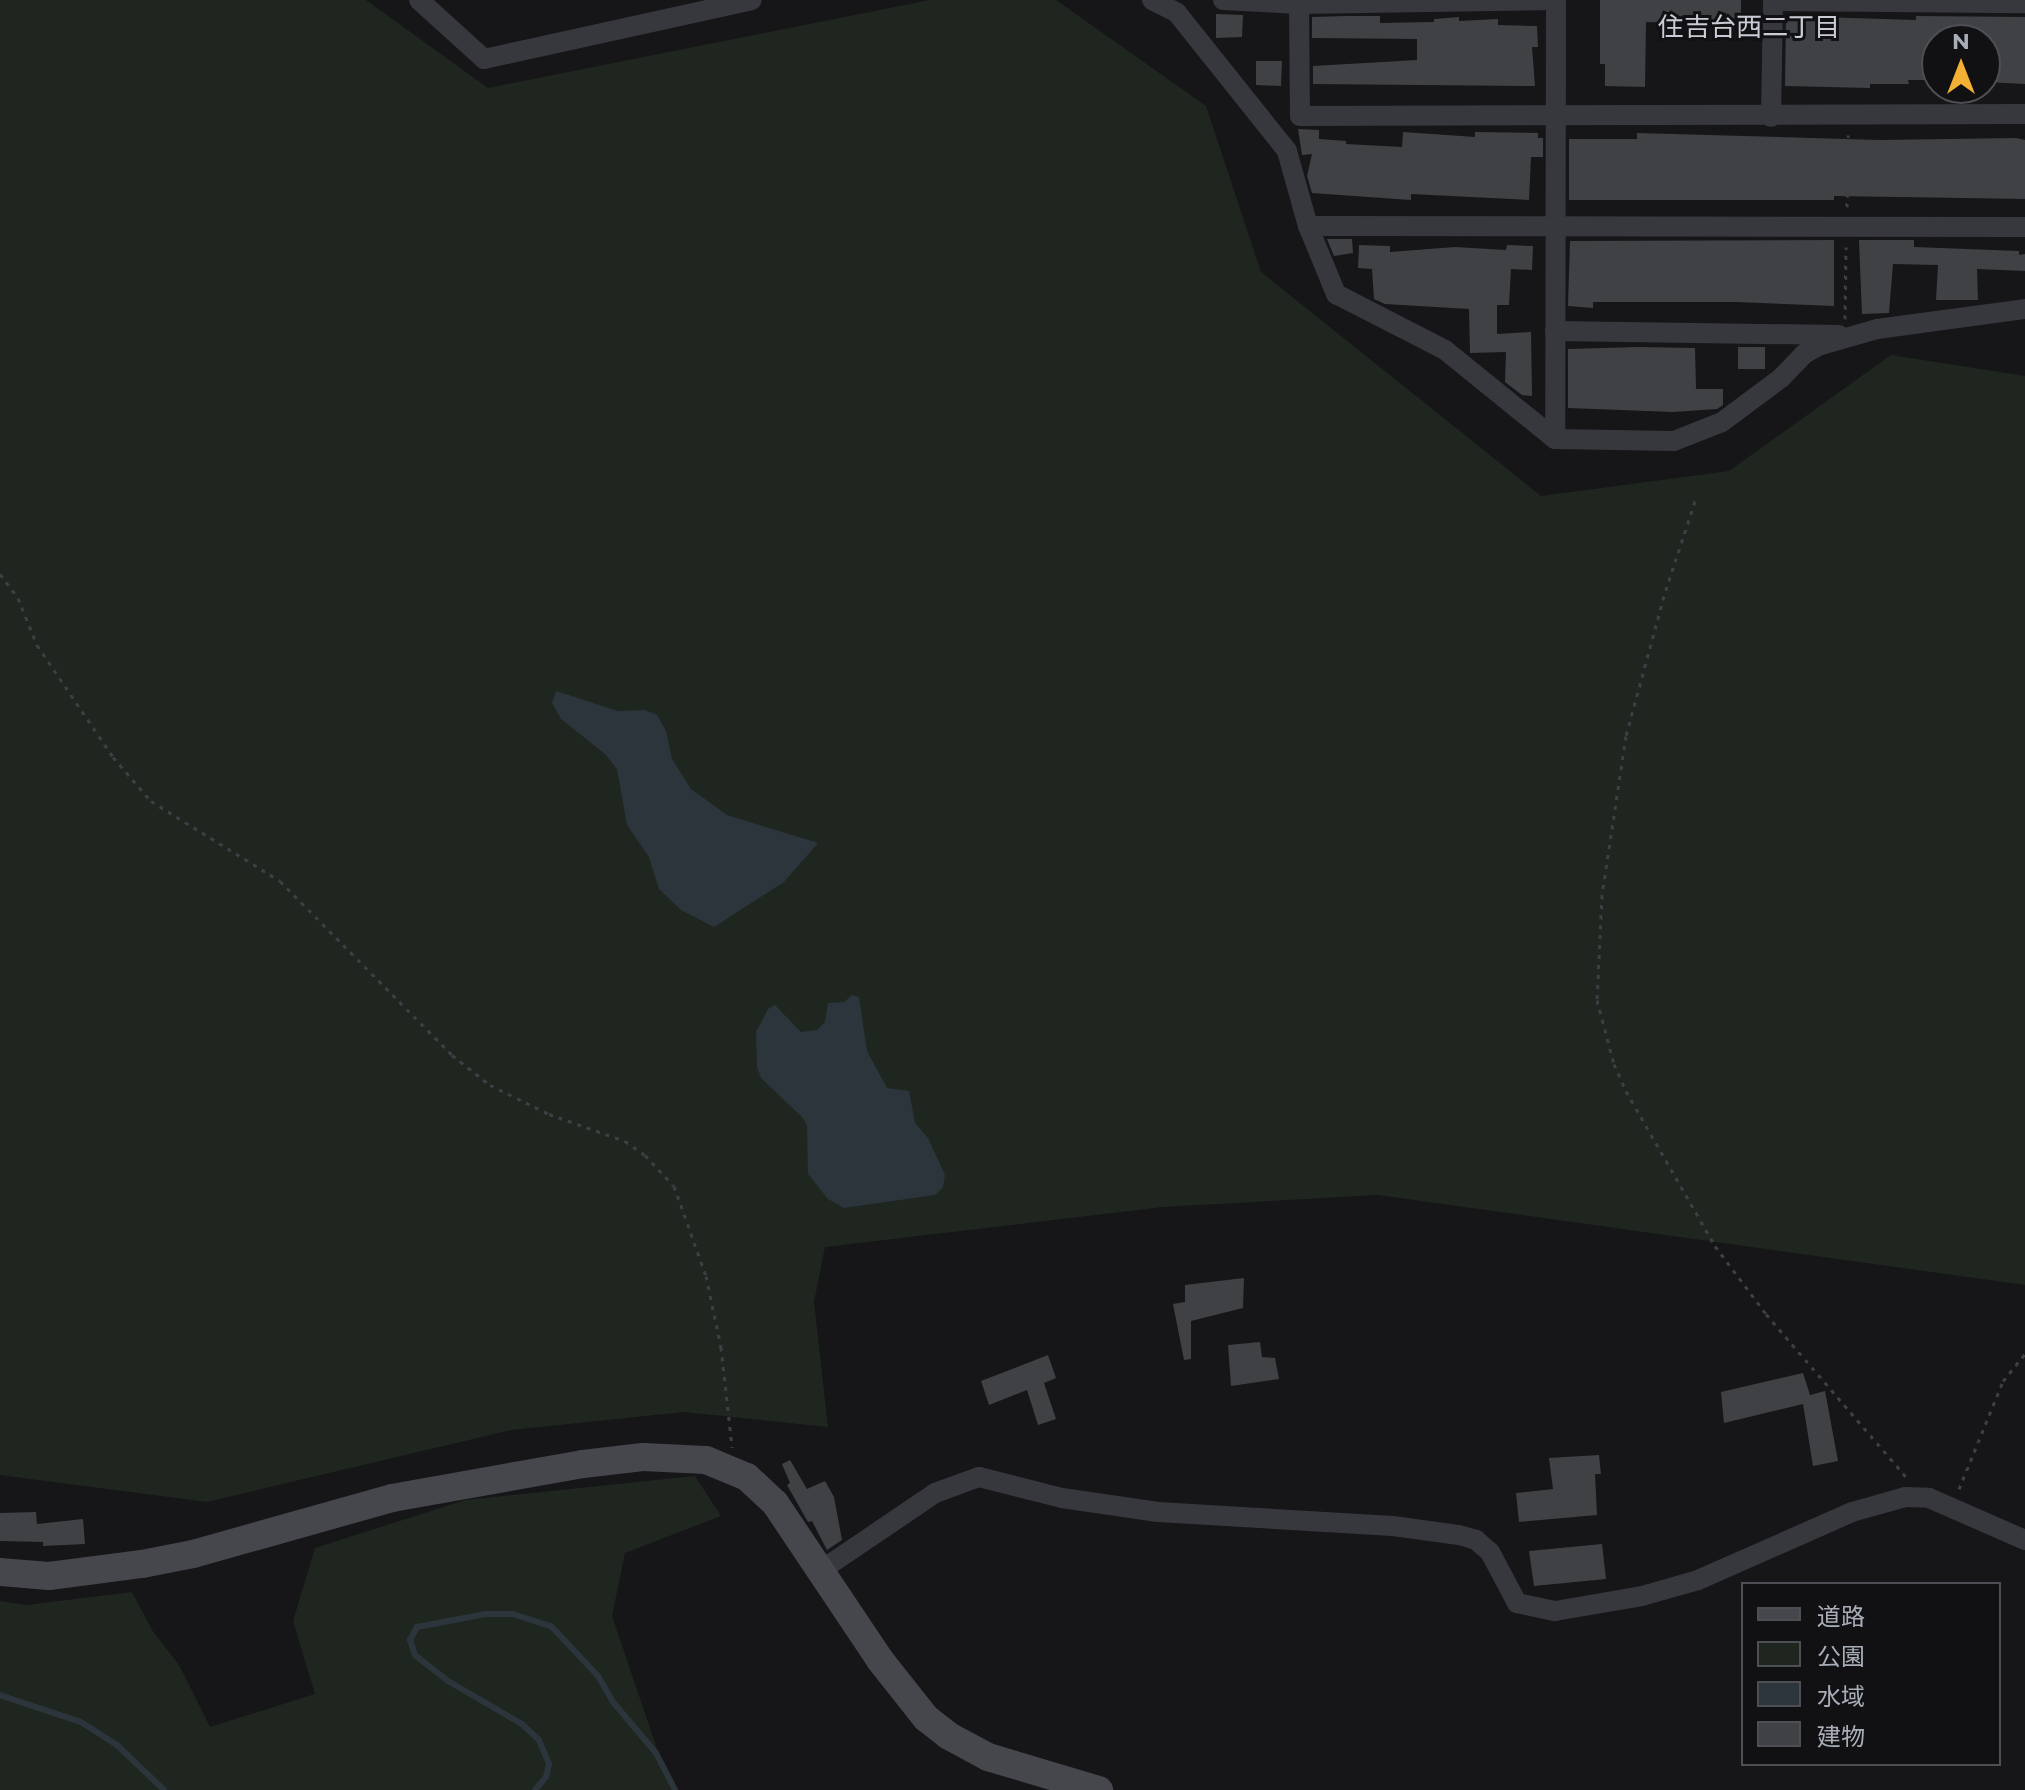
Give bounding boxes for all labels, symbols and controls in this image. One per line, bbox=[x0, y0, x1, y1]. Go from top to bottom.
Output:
district label: 住吉台西二丁目 bbox=[1658, 12, 1840, 44]
north arrow bbox=[1921, 24, 2001, 104]
text: N bbox=[1952, 28, 1970, 55]
legend bbox=[1741, 1582, 2001, 1766]
text: 道路 bbox=[1817, 1602, 1865, 1631]
text: 公園 bbox=[1817, 1642, 1865, 1671]
text: 水域 bbox=[1817, 1682, 1865, 1711]
text: 建物 bbox=[1817, 1722, 1865, 1751]

